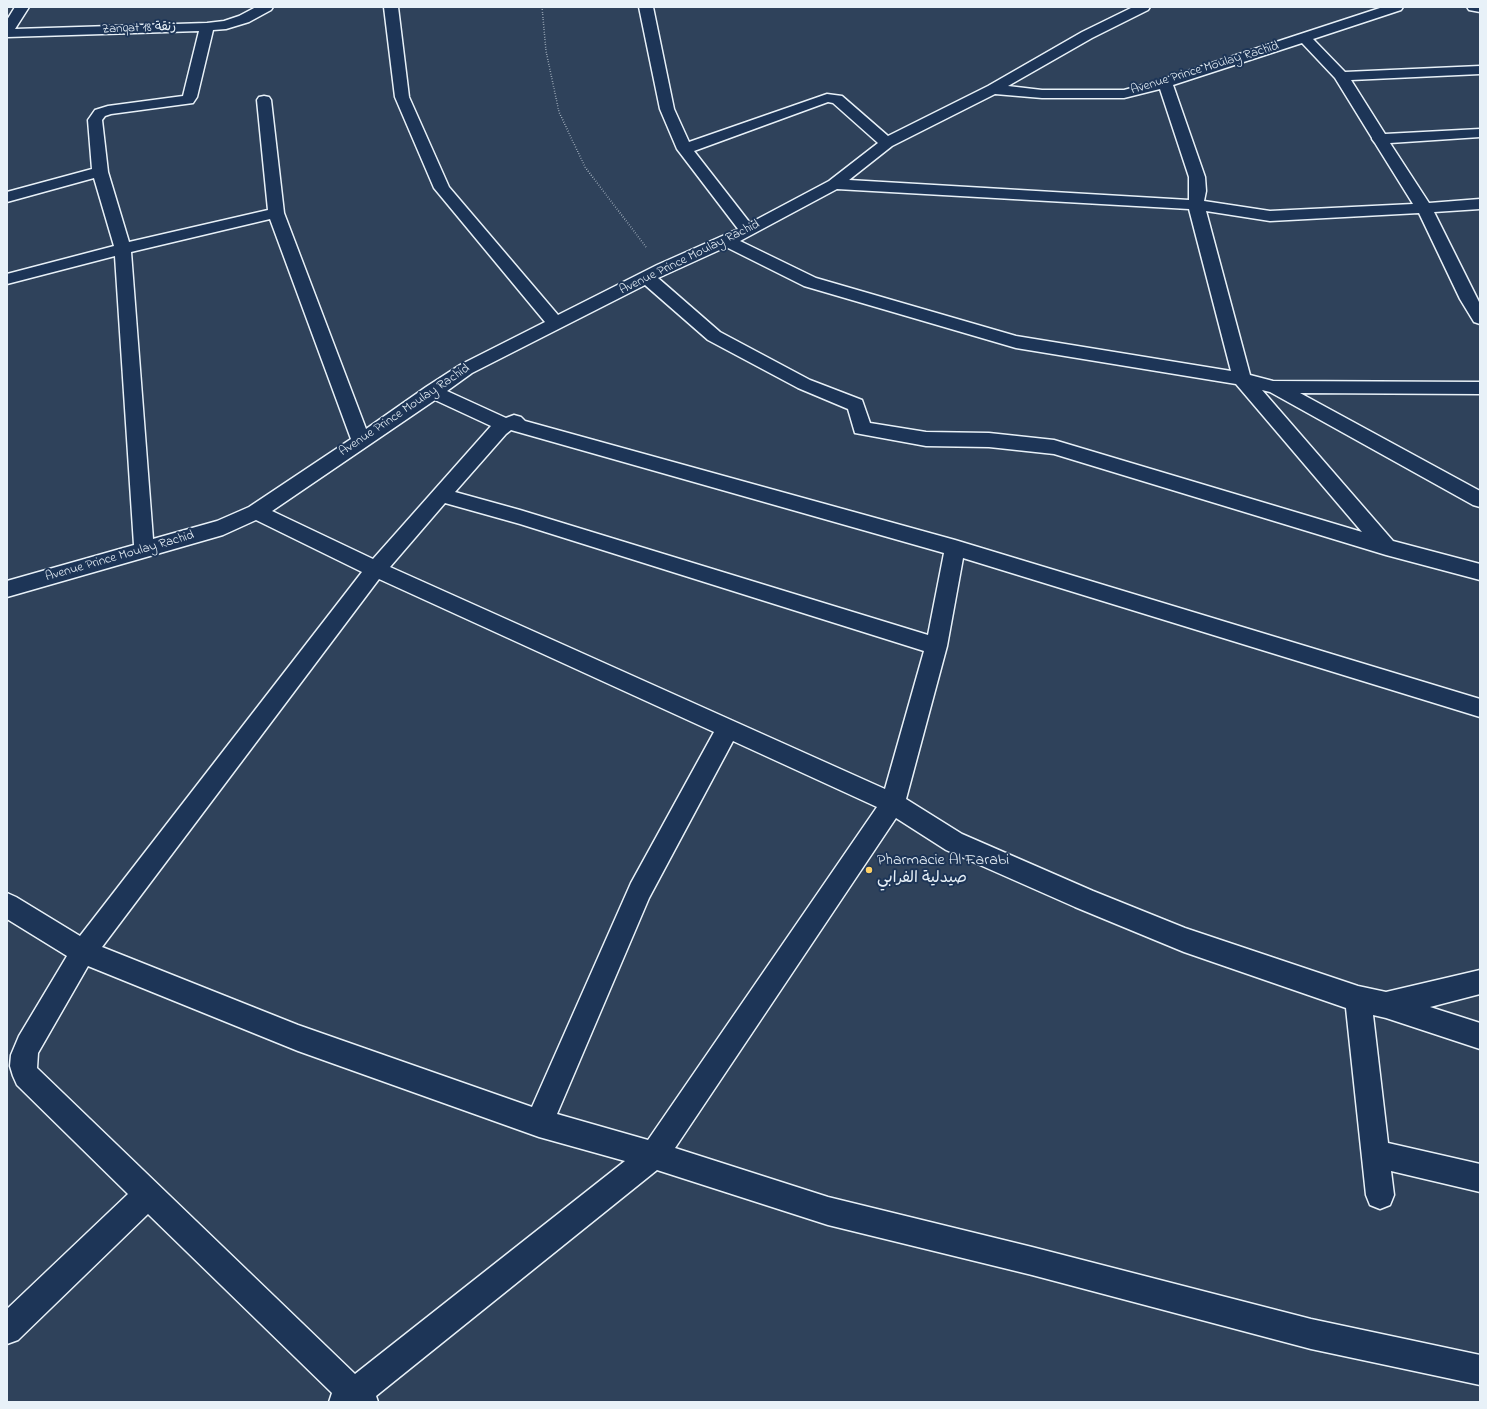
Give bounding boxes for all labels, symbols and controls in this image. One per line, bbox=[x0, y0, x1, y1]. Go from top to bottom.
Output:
street label: Zanqat 18 زنقة bbox=[102, 20, 176, 38]
street label: Avenue Prince Moulay Rachid bbox=[1129, 39, 1281, 99]
street label: Avenue Prince Moulay Rachid bbox=[617, 217, 763, 299]
street label: Avenue Prince Moulay Rachid bbox=[337, 361, 473, 461]
street label: Avenue Prince Moulay Rachid bbox=[44, 528, 196, 586]
place label: Pharmacie Al Farabi صيدلية الفرابي bbox=[877, 851, 1009, 889]
marker: Pharmacie Al Farabi صيدلية الفرابي bbox=[864, 865, 874, 875]

